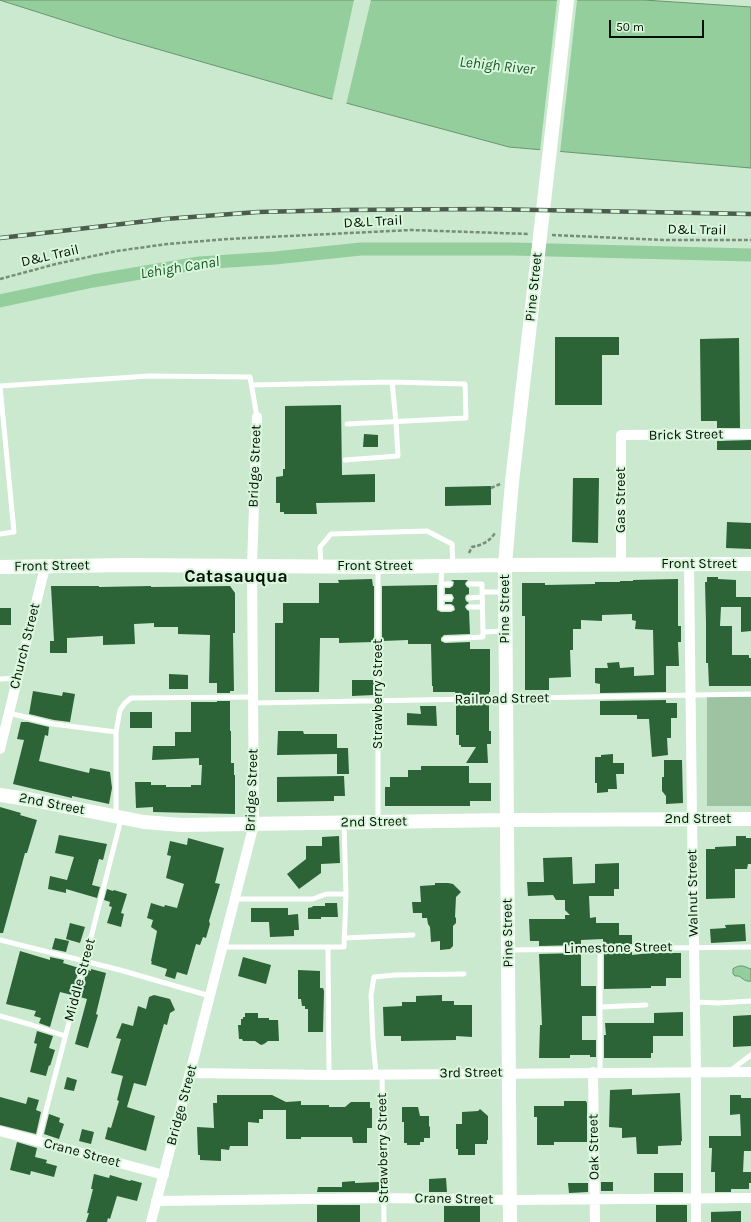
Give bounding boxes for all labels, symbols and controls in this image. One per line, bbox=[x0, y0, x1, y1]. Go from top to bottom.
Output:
scale bar bbox=[611, 12, 706, 38]
text: 50 m bbox=[616, 20, 644, 34]
water label: Lehigh River bbox=[458, 53, 536, 79]
street label: D&L Trail bbox=[343, 212, 403, 232]
street label: D&L Trail bbox=[667, 221, 727, 239]
street label: D&L Trail bbox=[19, 241, 81, 271]
street label: Pine Street bbox=[522, 252, 546, 322]
water label: Lehigh Canal bbox=[139, 253, 221, 283]
street label: Bridge Street bbox=[245, 424, 265, 508]
street label: Brick Street bbox=[648, 426, 724, 444]
street label: Gas Street bbox=[613, 467, 629, 533]
street label: Front Street bbox=[661, 556, 737, 572]
street label: Front Street bbox=[14, 557, 90, 575]
street label: Front Street bbox=[337, 558, 413, 574]
district label: Catasauqua bbox=[184, 566, 288, 588]
street label: Pine Street bbox=[497, 574, 513, 644]
street label: Church Street bbox=[6, 601, 44, 691]
street label: Strawberry Street bbox=[370, 639, 386, 749]
street label: Railroad Street bbox=[454, 690, 550, 708]
street label: Bridge Street bbox=[242, 748, 262, 832]
street label: 2nd Street bbox=[18, 789, 86, 819]
street label: 2nd Street bbox=[665, 811, 731, 827]
street label: 2nd Street bbox=[341, 813, 407, 831]
street label: Walnut Street bbox=[684, 849, 702, 937]
street label: Pine Street bbox=[499, 898, 517, 968]
street label: Middle Street bbox=[61, 937, 99, 1023]
street label: Limestone Street bbox=[564, 939, 672, 957]
street label: Bridge Street bbox=[163, 1063, 201, 1147]
street label: 3rd Street bbox=[439, 1064, 503, 1082]
street label: Strawberry Street bbox=[374, 1093, 392, 1203]
street label: Oak Street bbox=[585, 1114, 603, 1180]
street label: Crane Street bbox=[42, 1135, 122, 1171]
street label: Crane Street bbox=[414, 1190, 494, 1208]

